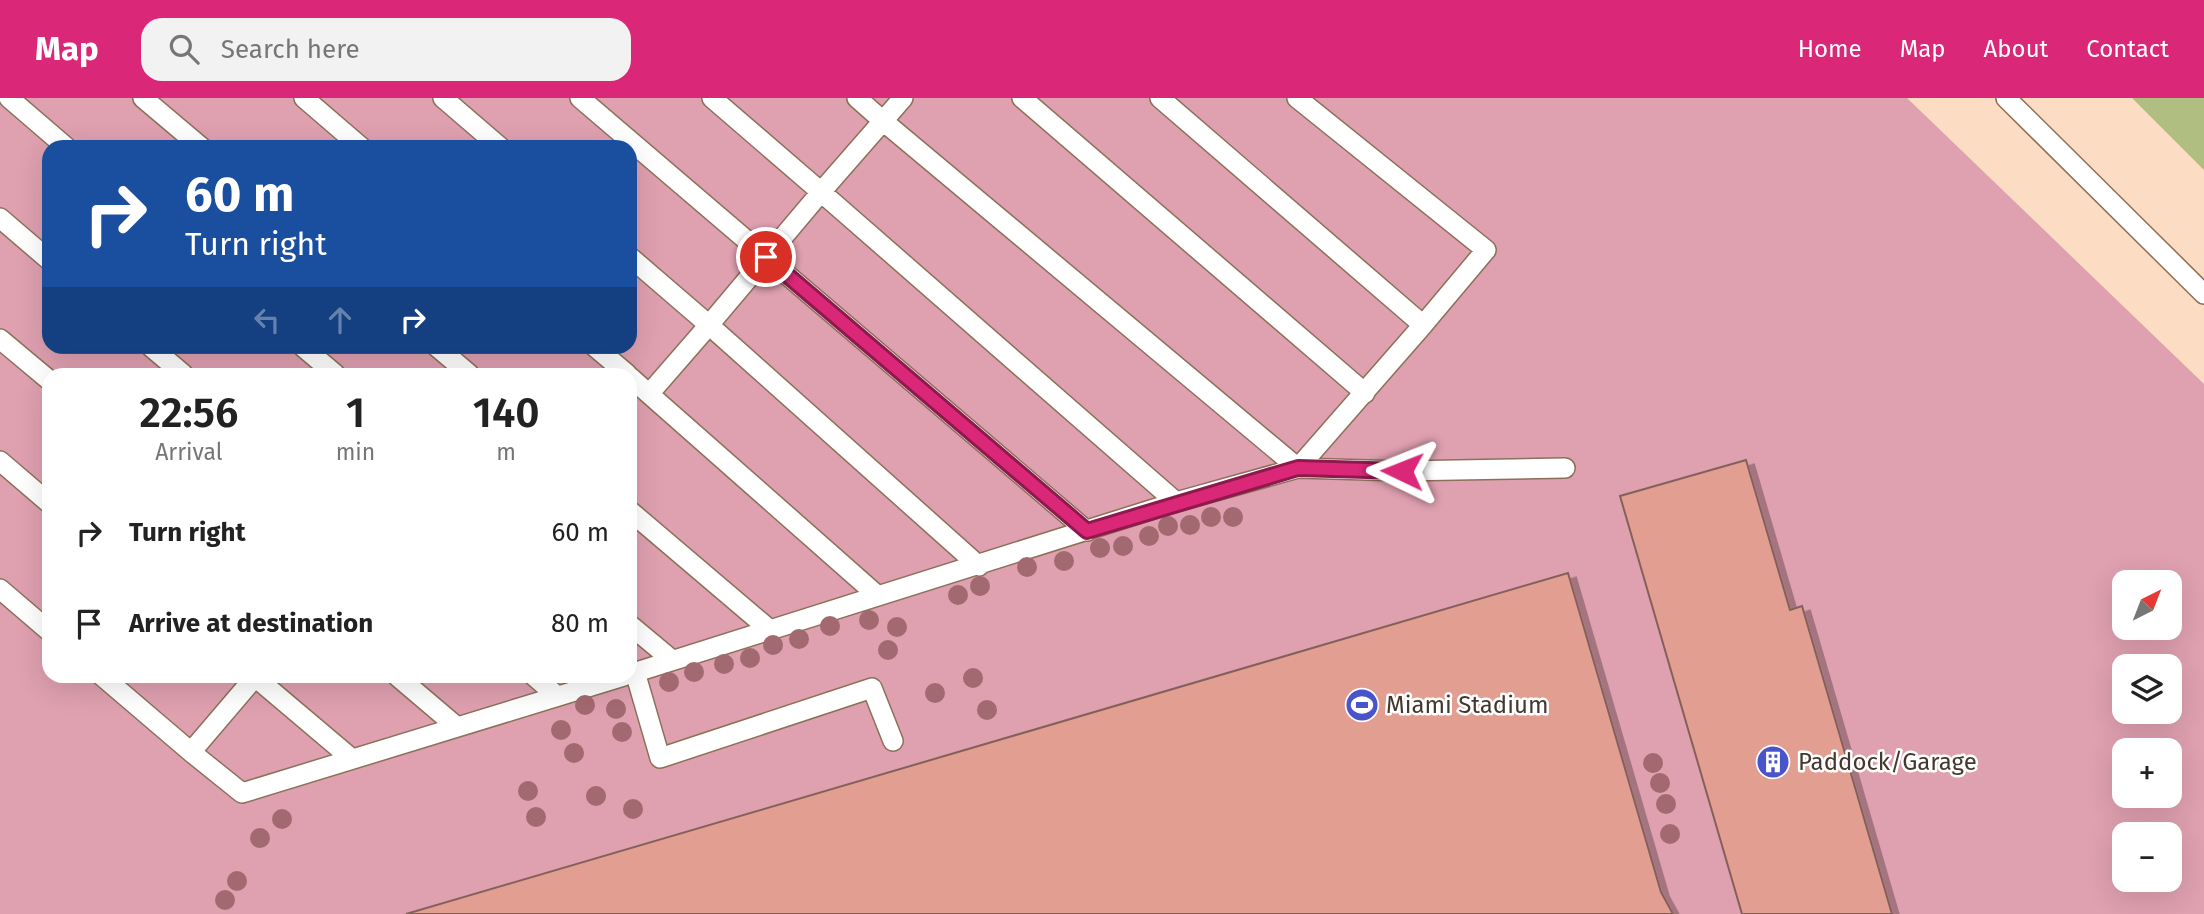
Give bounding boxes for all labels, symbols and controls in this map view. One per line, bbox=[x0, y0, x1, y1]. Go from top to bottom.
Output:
search box bbox=[141, 18, 631, 81]
text: Map bbox=[35, 29, 99, 69]
icon: search bbox=[165, 30, 203, 68]
text: Search here bbox=[221, 34, 360, 65]
text: Home bbox=[1798, 35, 1862, 63]
text: Map bbox=[1900, 35, 1946, 63]
text: About bbox=[1984, 35, 2048, 63]
text: Contact bbox=[2086, 35, 2169, 63]
text: 60 m bbox=[185, 165, 294, 224]
icon: right bbox=[70, 168, 161, 259]
text: Turn right bbox=[185, 225, 327, 263]
pin bbox=[736, 227, 796, 287]
icon: arrive bbox=[747, 238, 785, 276]
icon: left bbox=[248, 301, 286, 339]
icon: ahead bbox=[321, 301, 359, 339]
icon: right bbox=[394, 301, 432, 339]
text: 22:56 bbox=[139, 388, 238, 438]
text: 1 bbox=[346, 388, 365, 438]
text: 140 bbox=[473, 388, 540, 438]
position arrow bbox=[1365, 434, 1439, 508]
text: Arrival bbox=[155, 438, 223, 466]
text: min bbox=[336, 438, 375, 466]
text: m bbox=[496, 438, 516, 466]
icon: right bbox=[70, 514, 108, 552]
text: Turn right bbox=[129, 517, 246, 548]
text: 60 m bbox=[551, 517, 609, 548]
north arrow bbox=[2112, 570, 2182, 640]
map controls bbox=[2112, 570, 2182, 892]
icon: arrive bbox=[70, 605, 108, 643]
text: Arrive at destination bbox=[129, 608, 373, 639]
text: 80 m bbox=[551, 608, 609, 639]
button: layers bbox=[2112, 654, 2182, 724]
sports icon: Miami Stadium bbox=[1343, 686, 1381, 724]
place label: Miami Stadium bbox=[1386, 691, 1548, 719]
button: + bbox=[2112, 738, 2182, 808]
building icon: Paddock/Garage bbox=[1754, 743, 1792, 781]
place label: Paddock/Garage bbox=[1798, 748, 1977, 776]
button: − bbox=[2112, 822, 2182, 892]

